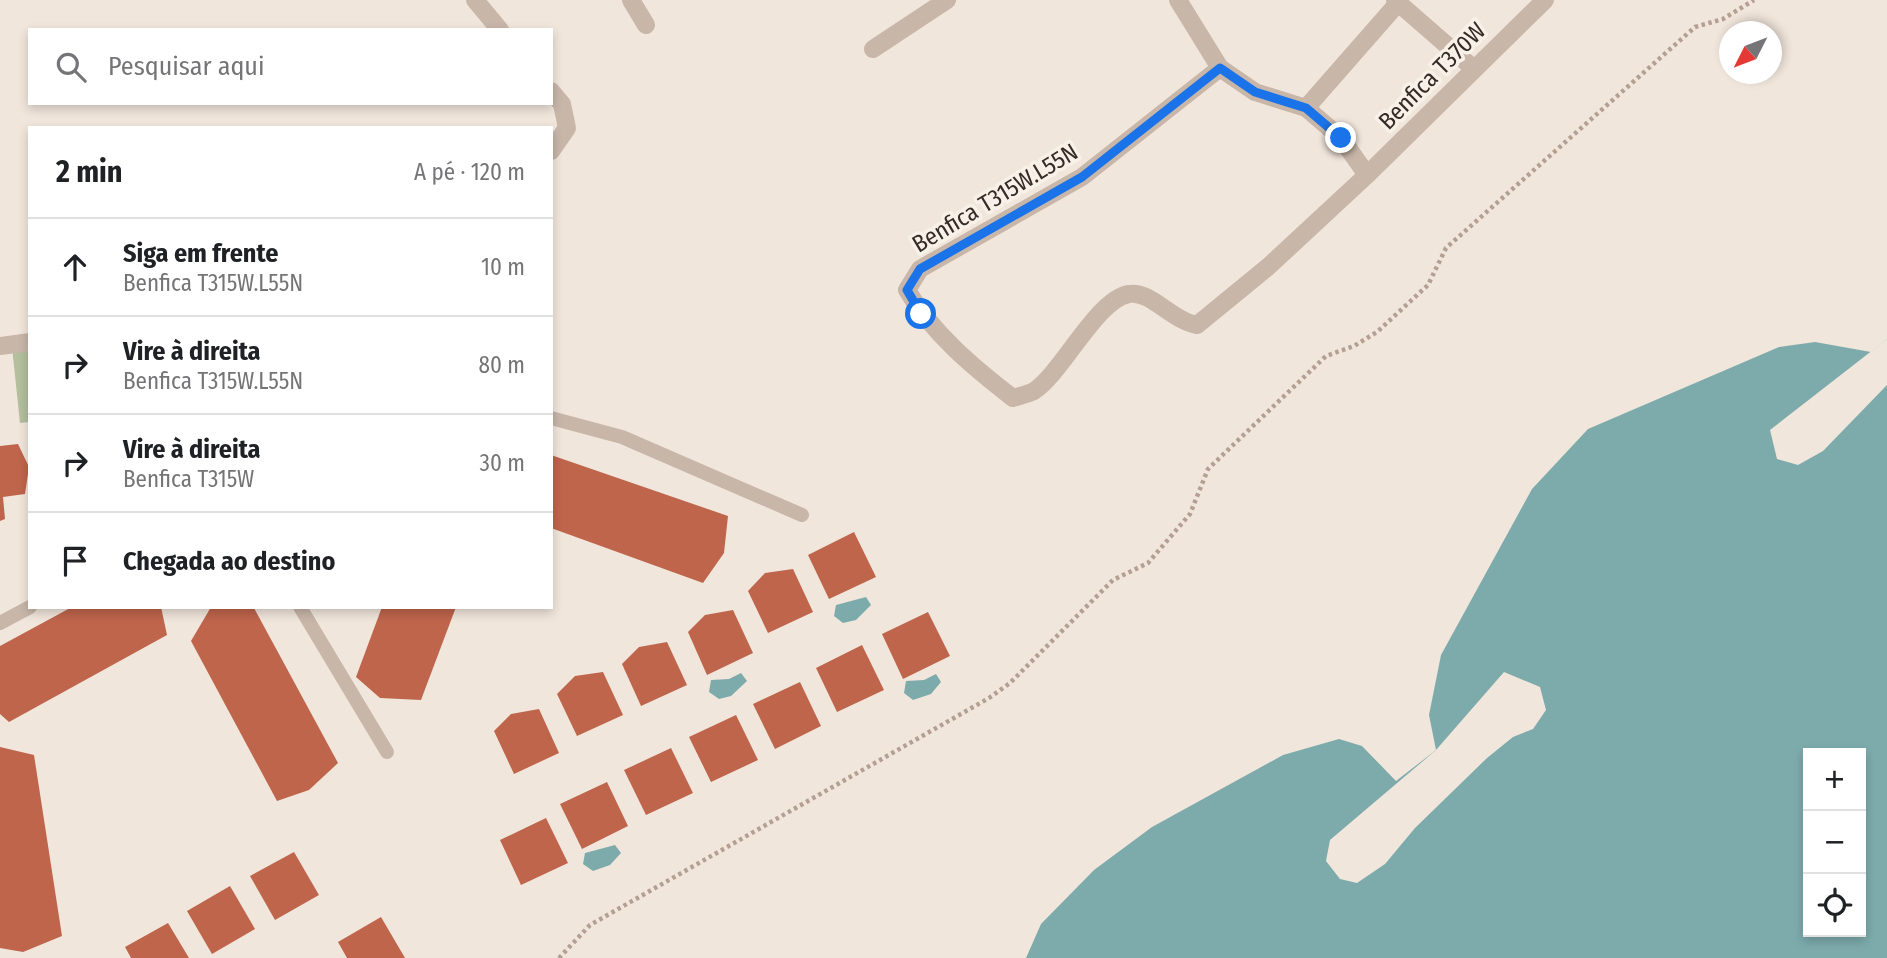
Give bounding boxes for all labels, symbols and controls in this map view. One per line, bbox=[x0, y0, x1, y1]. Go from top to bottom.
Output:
street label: Benfica T370W bbox=[1373, 17, 1491, 135]
north arrow bbox=[1719, 21, 1782, 84]
search box bbox=[28, 28, 553, 105]
icon: search bbox=[52, 48, 90, 86]
text: Pesquisar aqui bbox=[108, 51, 265, 82]
route end bbox=[1325, 122, 1356, 153]
street label: Benfica T315W.L55N bbox=[907, 138, 1083, 258]
text: 2 min bbox=[56, 154, 123, 190]
text: A pé · 120 m bbox=[414, 158, 525, 186]
text: Siga em frente bbox=[123, 238, 278, 269]
icon: ahead bbox=[56, 248, 94, 286]
text: 10 m bbox=[481, 253, 525, 281]
text: Benfica T315W.L55N bbox=[123, 269, 303, 297]
route start bbox=[905, 298, 936, 329]
text: Vire à direita bbox=[123, 336, 261, 367]
icon: right bbox=[56, 346, 94, 384]
text: 80 m bbox=[478, 351, 525, 379]
text: Benfica T315W.L55N bbox=[123, 367, 303, 395]
text: Vire à direita bbox=[123, 434, 261, 465]
icon: right bbox=[56, 444, 94, 482]
text: 30 m bbox=[480, 449, 525, 477]
text: Benfica T315W bbox=[123, 465, 254, 493]
icon: arrive bbox=[56, 542, 94, 580]
text: Chegada ao destino bbox=[123, 546, 335, 577]
map controls bbox=[1803, 748, 1866, 937]
button: + bbox=[1803, 748, 1866, 811]
button: − bbox=[1803, 811, 1866, 874]
button: locate bbox=[1803, 874, 1866, 937]

